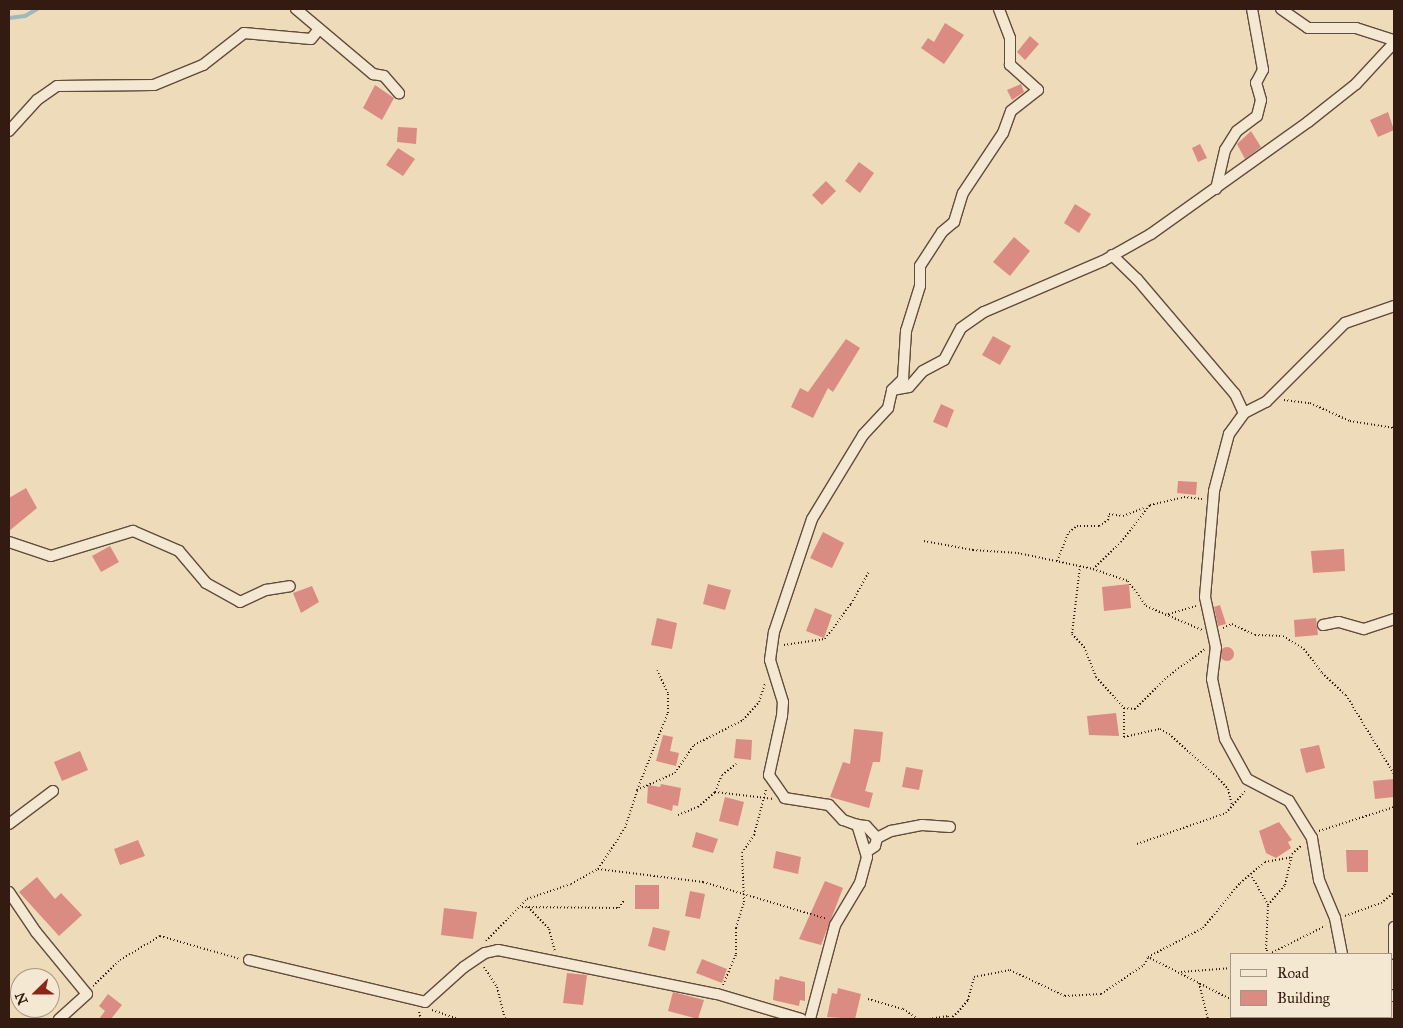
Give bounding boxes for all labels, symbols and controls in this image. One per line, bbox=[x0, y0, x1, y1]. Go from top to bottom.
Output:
legend bbox=[1230, 953, 1393, 1018]
text: Road bbox=[1277, 964, 1309, 982]
north arrow bbox=[10, 968, 60, 1018]
text: Building bbox=[1277, 989, 1330, 1007]
text: N bbox=[11, 990, 32, 1007]

